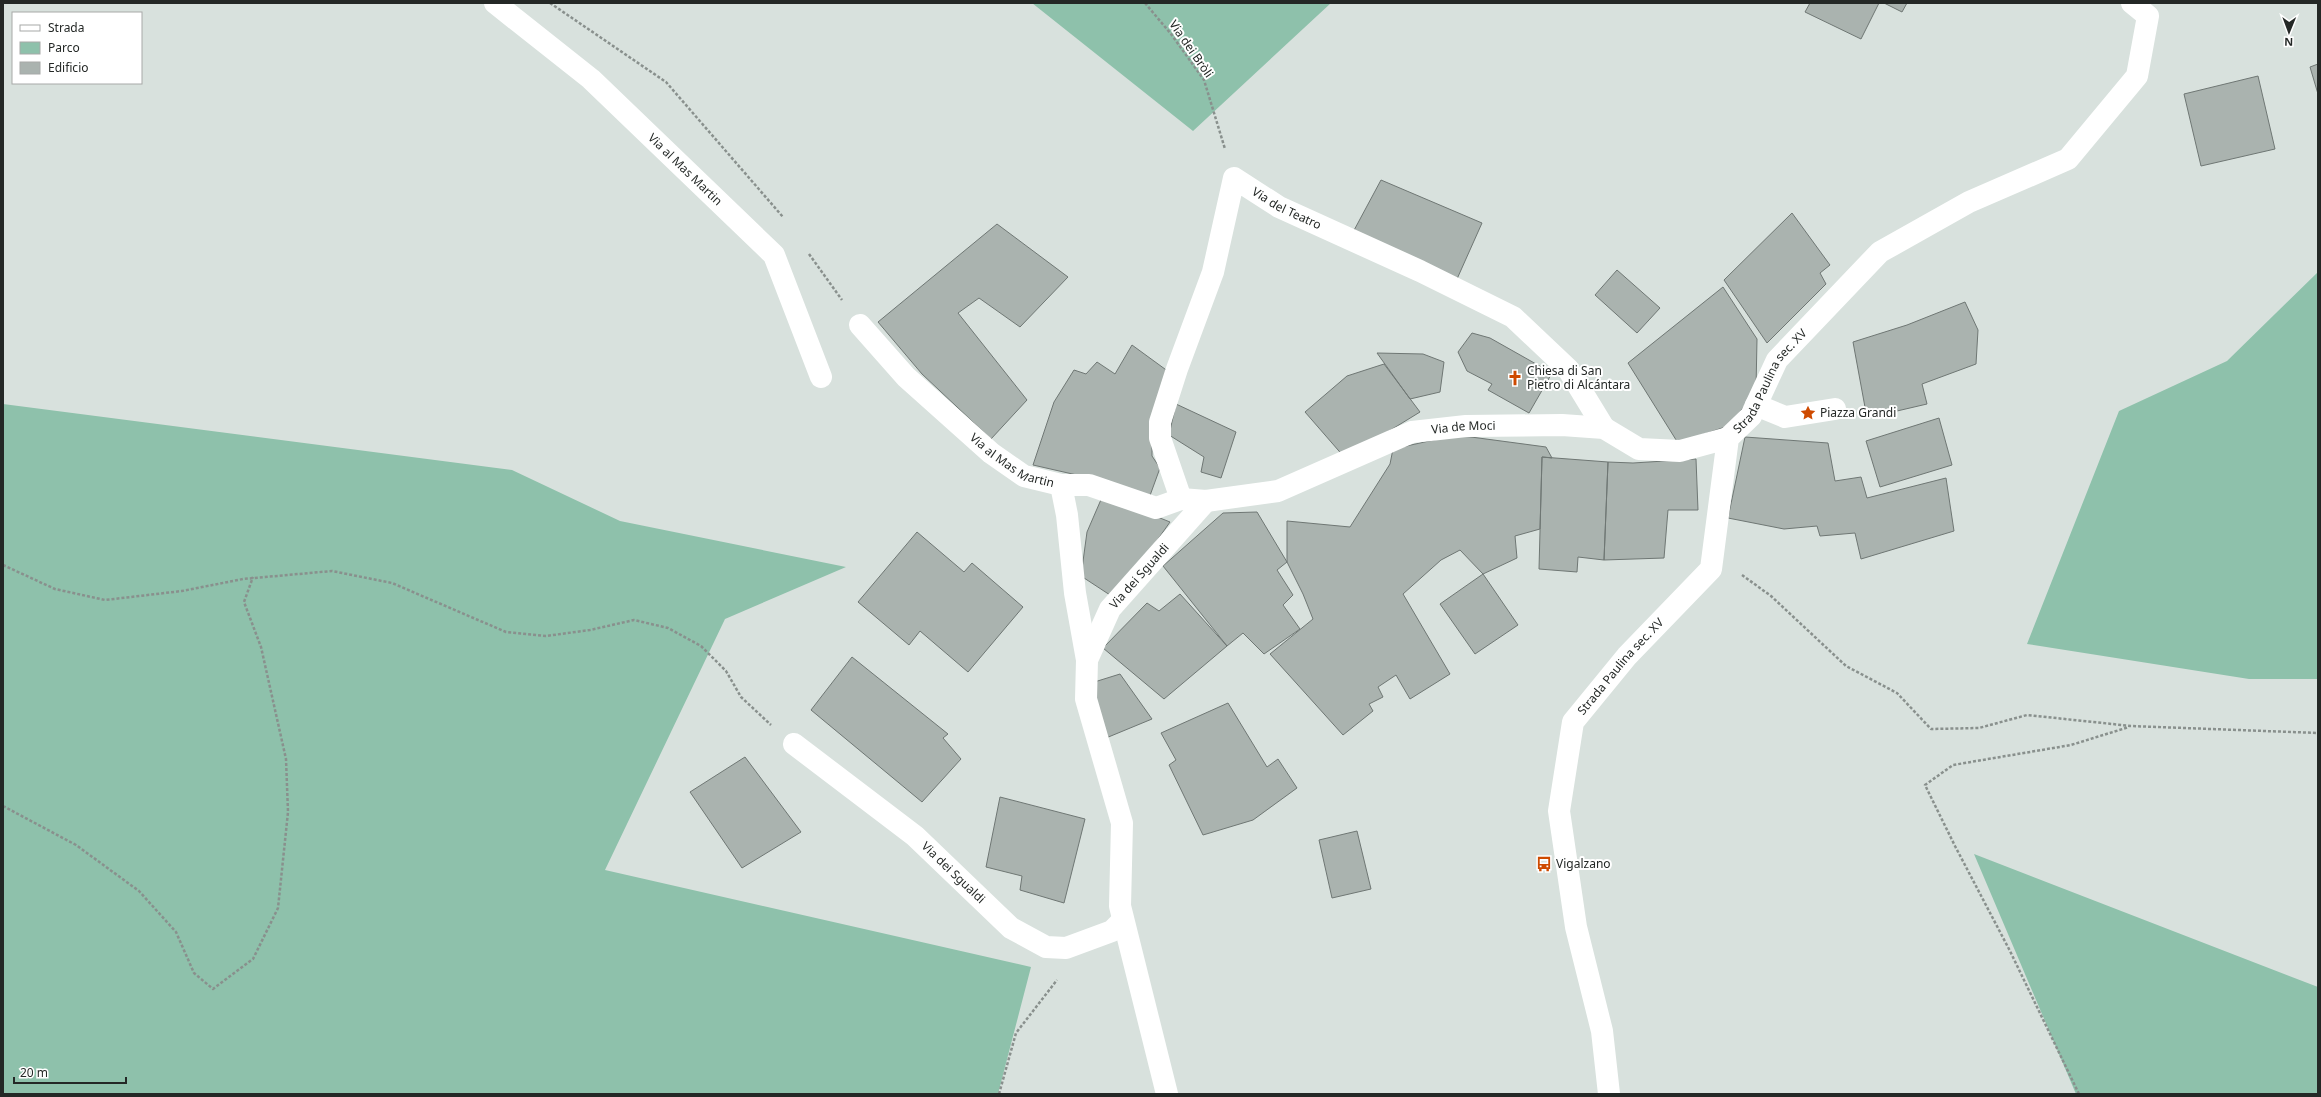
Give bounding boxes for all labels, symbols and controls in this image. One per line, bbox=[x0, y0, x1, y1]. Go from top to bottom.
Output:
legend bbox=[12, 12, 142, 84]
north arrow bbox=[2269, 12, 2309, 52]
street label: Via dei Bròli bbox=[1165, 17, 1217, 81]
text: Strada bbox=[48, 19, 84, 36]
text: N bbox=[2284, 35, 2293, 50]
text: Parco bbox=[48, 39, 80, 56]
text: Edificio bbox=[48, 59, 89, 76]
street label: Via al Mas Martin bbox=[645, 129, 726, 209]
street label: Via del Teatro bbox=[1249, 183, 1324, 233]
street label: Strada Paulina sec. XV bbox=[1729, 324, 1811, 437]
place label: Chiesa di San Pietro di Alcántara bbox=[1527, 362, 1630, 393]
church icon: Chiesa di San Pietro di Alcántara bbox=[1506, 369, 1524, 387]
place icon: Piazza Grandi bbox=[1799, 404, 1817, 422]
place label: Piazza Grandi bbox=[1820, 404, 1896, 421]
street label: Via de Moci bbox=[1430, 417, 1496, 438]
street label: Via al Mas Martin bbox=[966, 429, 1056, 491]
street label: Via dei Sgualdi bbox=[1105, 539, 1173, 612]
street label: Strada Paulina sec. XV bbox=[1573, 614, 1668, 718]
street label: Via dei Sgualdi bbox=[918, 838, 989, 907]
bus stop icon: Vigalzano bbox=[1535, 855, 1553, 873]
place label: Vigalzano bbox=[1556, 855, 1611, 872]
scale bar bbox=[14, 1059, 126, 1085]
text: 20 m bbox=[20, 1064, 48, 1081]

